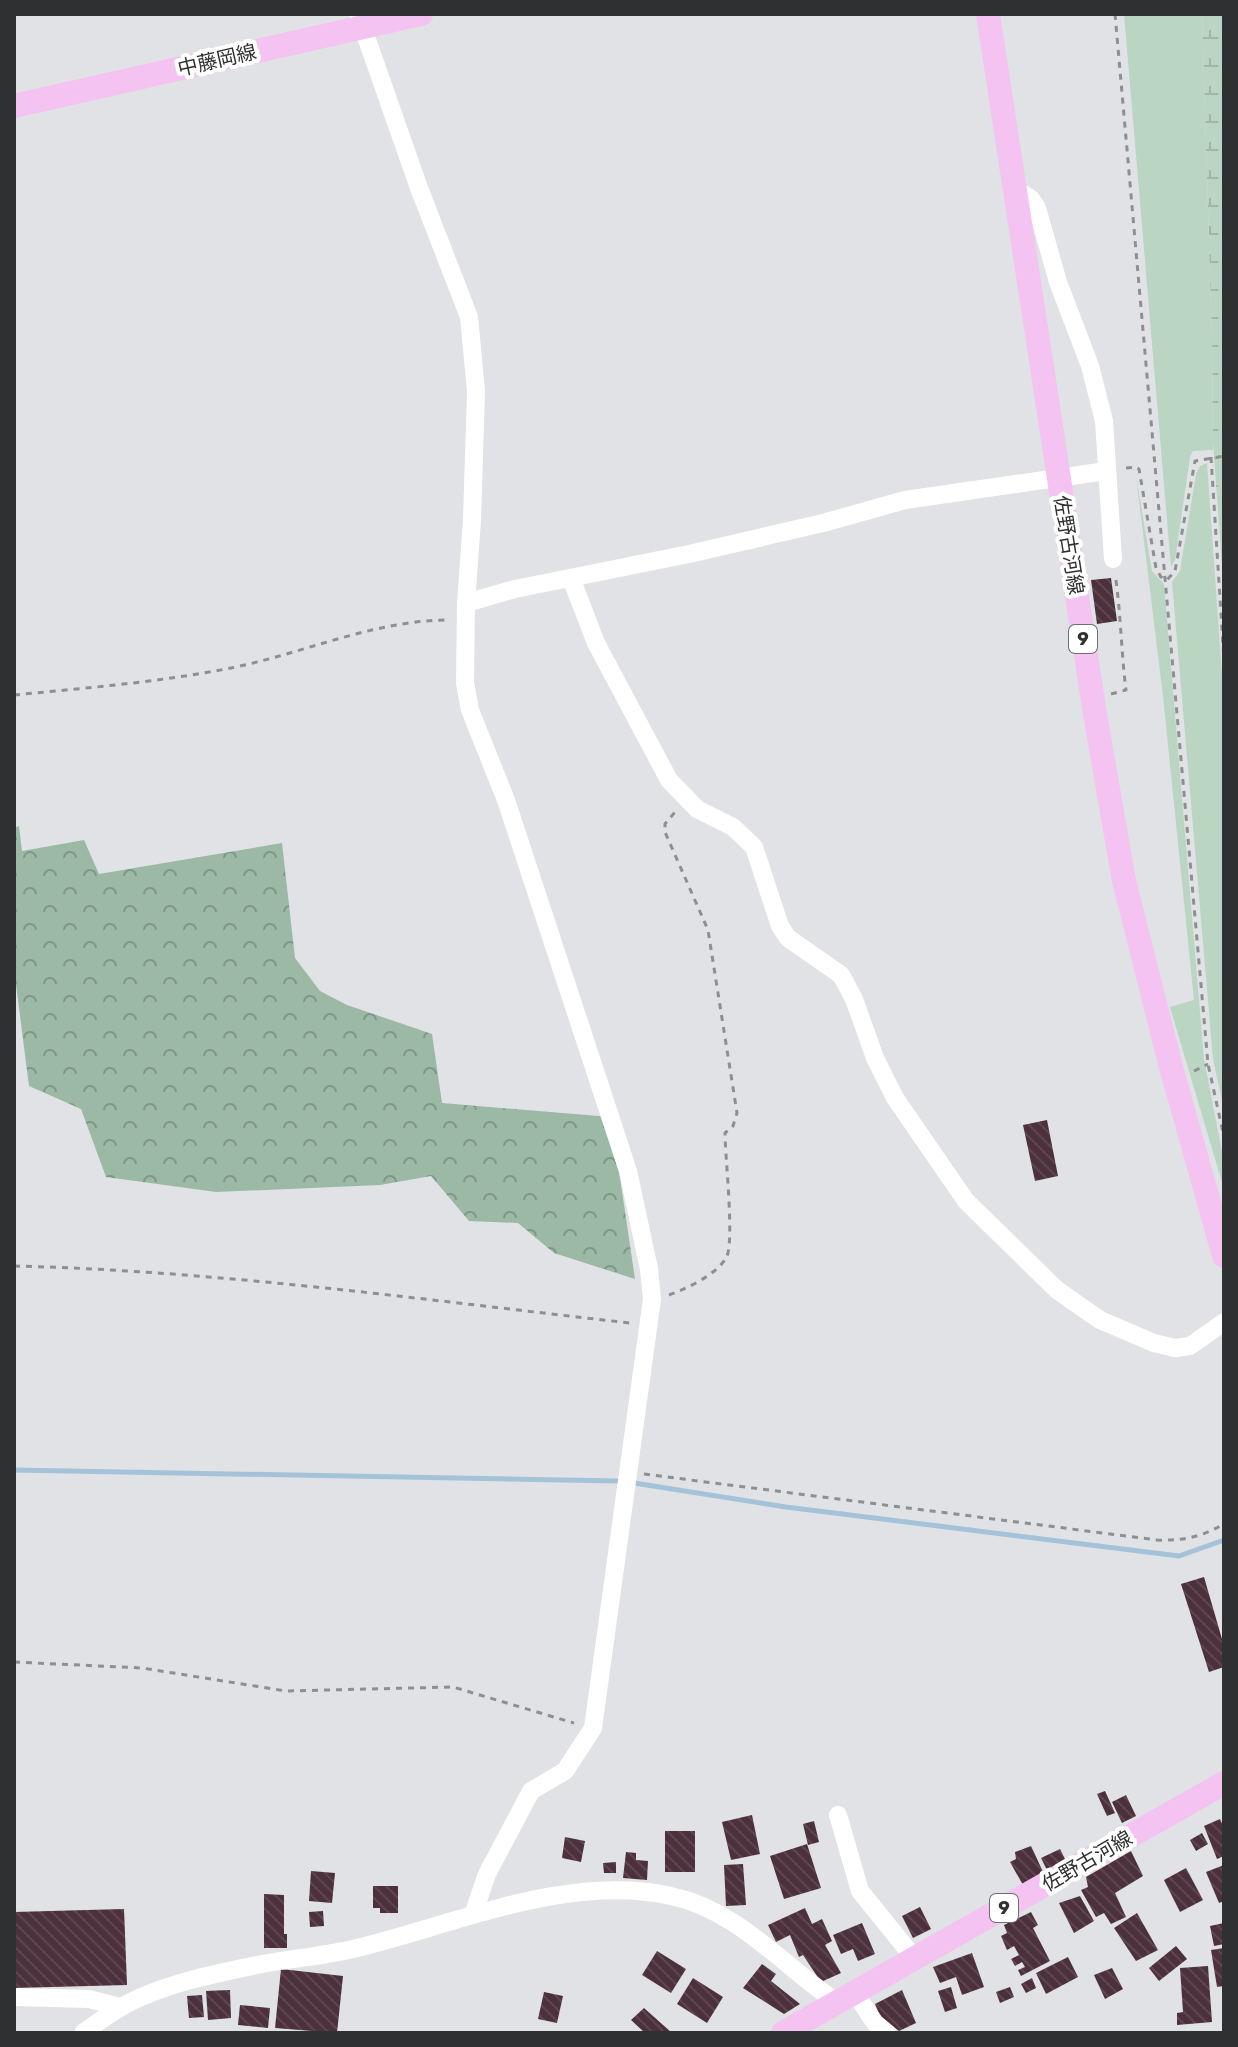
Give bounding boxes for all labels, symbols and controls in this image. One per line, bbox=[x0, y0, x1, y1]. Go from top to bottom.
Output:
street label: 中藤岡線 bbox=[175, 39, 259, 81]
street label: 佐野古河線 bbox=[1049, 494, 1089, 596]
road number: 9 bbox=[1069, 625, 1097, 653]
street label: 佐野古河線 bbox=[1038, 1826, 1136, 1896]
road number: 9 bbox=[990, 1894, 1018, 1922]

